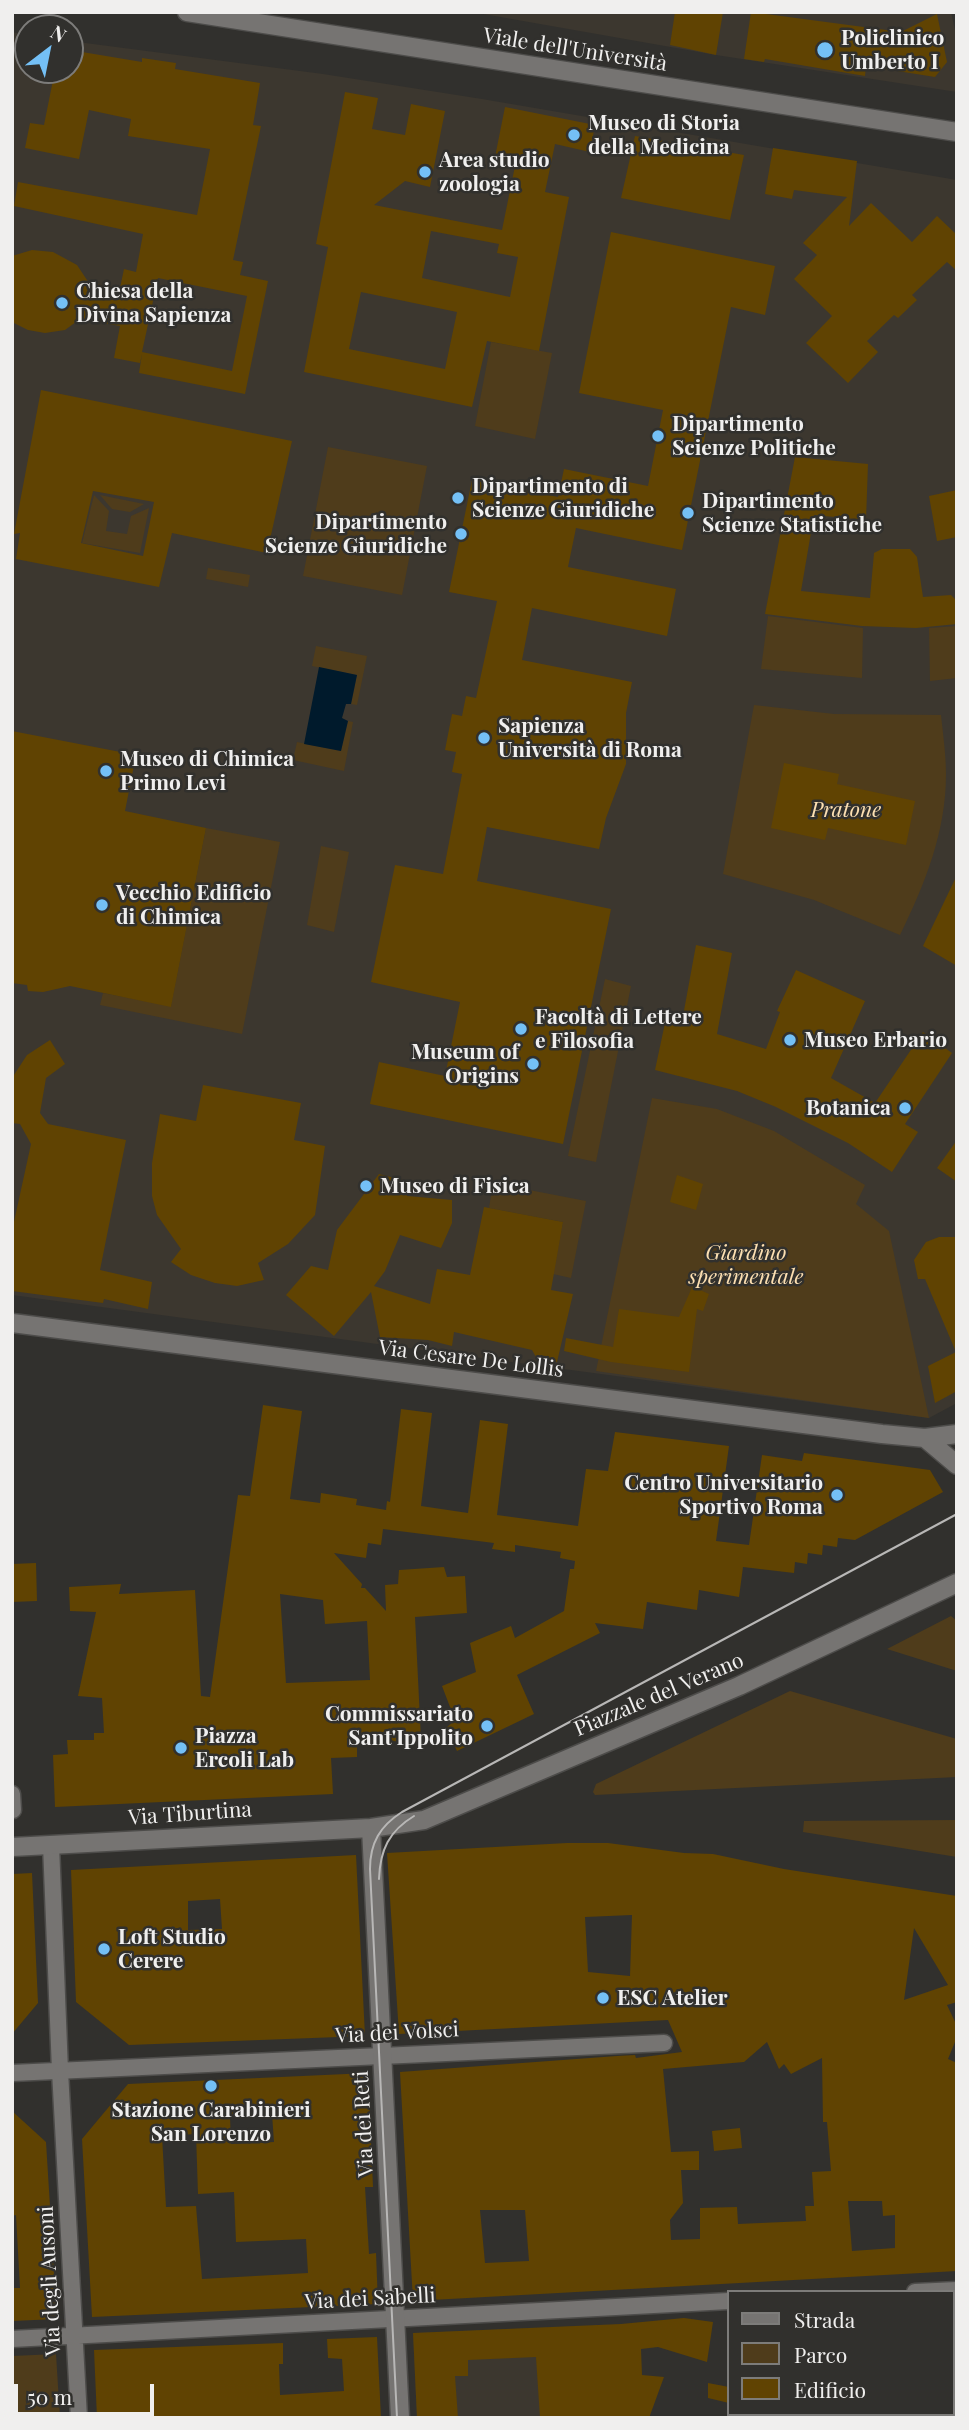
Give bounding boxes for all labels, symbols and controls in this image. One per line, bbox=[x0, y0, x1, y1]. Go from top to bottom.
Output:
north arrow bbox=[14, 14, 84, 84]
text: N bbox=[46, 18, 72, 48]
street label: Viale dell'Università bbox=[481, 23, 669, 77]
place label: Policlinico Umberto I bbox=[841, 25, 944, 75]
marker: Policlinico Umberto I bbox=[815, 40, 835, 60]
place label: Museo di Storia della Medicina bbox=[588, 110, 740, 160]
marker: Museo di Storia della Medicina bbox=[566, 127, 582, 143]
place label: Area studio zoologia bbox=[439, 147, 550, 197]
marker: Area studio zoologia bbox=[417, 164, 433, 180]
place label: Chiesa della Divina Sapienza bbox=[76, 278, 231, 328]
marker: Chiesa della Divina Sapienza bbox=[54, 295, 70, 311]
place label: Dipartimento Scienze Politiche bbox=[672, 411, 836, 461]
marker: Dipartimento Scienze Politiche bbox=[650, 428, 666, 444]
place label: Dipartimento di Scienze Giuridiche bbox=[472, 473, 654, 523]
place label: Dipartimento Scienze Statistiche bbox=[702, 488, 882, 538]
marker: Dipartimento di Scienze Giuridiche bbox=[450, 490, 466, 506]
marker: Dipartimento Scienze Statistiche bbox=[680, 505, 696, 521]
place label: Dipartimento Scienze Giuridiche bbox=[265, 509, 447, 559]
marker: Dipartimento Scienze Giuridiche bbox=[453, 526, 469, 542]
place label: Sapienza Università di Roma bbox=[498, 713, 682, 763]
marker: Sapienza Università di Roma bbox=[476, 730, 492, 746]
place label: Museo di Chimica Primo Levi bbox=[120, 746, 294, 796]
marker: Museo di Chimica Primo Levi bbox=[98, 763, 114, 779]
park label: Pratone bbox=[811, 797, 881, 823]
place label: Vecchio Edificio di Chimica bbox=[116, 880, 271, 930]
marker: Vecchio Edificio di Chimica bbox=[94, 897, 110, 913]
place label: Facoltà di Lettere e Filosofia bbox=[535, 1004, 702, 1054]
marker: Facoltà di Lettere e Filosofia bbox=[513, 1021, 529, 1037]
place label: Museo Erbario bbox=[804, 1027, 947, 1053]
marker: Museo Erbario bbox=[782, 1032, 798, 1048]
place label: Museum of Origins bbox=[411, 1039, 519, 1089]
marker: Museum of Origins bbox=[525, 1056, 541, 1072]
place label: Botanica bbox=[806, 1095, 891, 1121]
marker: Botanica bbox=[897, 1100, 913, 1116]
place label: Museo di Fisica bbox=[380, 1173, 530, 1199]
marker: Museo di Fisica bbox=[358, 1178, 374, 1194]
park label: Giardino sperimentale bbox=[689, 1240, 803, 1290]
street label: Via Cesare De Lollis bbox=[377, 1335, 565, 1383]
place label: Centro Universitario Sportivo Roma bbox=[624, 1470, 823, 1520]
marker: Centro Universitario Sportivo Roma bbox=[829, 1487, 845, 1503]
street label: Piazzale del Verano bbox=[571, 1648, 747, 1742]
place label: Commissariato Sant'Ippolito bbox=[325, 1701, 473, 1751]
marker: Commissariato Sant'Ippolito bbox=[479, 1718, 495, 1734]
place label: Piazza Ercoli Lab bbox=[195, 1723, 294, 1773]
marker: Piazza Ercoli Lab bbox=[173, 1740, 189, 1756]
street label: Via Tiburtina bbox=[127, 1797, 253, 1831]
place label: Loft Studio Cerere bbox=[118, 1924, 226, 1974]
marker: Loft Studio Cerere bbox=[96, 1941, 112, 1957]
place label: ESC Atelier bbox=[617, 1985, 728, 2011]
marker: ESC Atelier bbox=[595, 1990, 611, 2006]
street label: Via dei Volsci bbox=[335, 2017, 459, 2049]
street label: Via dei Reti bbox=[349, 2070, 379, 2178]
marker: Stazione Carabinieri San Lorenzo bbox=[203, 2078, 219, 2094]
place label: Stazione Carabinieri San Lorenzo bbox=[111, 2097, 311, 2147]
street label: Via degli Ausoni bbox=[33, 2205, 67, 2357]
street label: Via dei Sabelli bbox=[304, 2283, 436, 2315]
legend bbox=[727, 2290, 955, 2416]
text: Strada bbox=[794, 2305, 855, 2333]
text: Parco bbox=[794, 2340, 847, 2368]
scale bar bbox=[18, 2370, 158, 2414]
text: Edificio bbox=[794, 2375, 866, 2403]
text: 50 m bbox=[27, 2382, 72, 2410]

